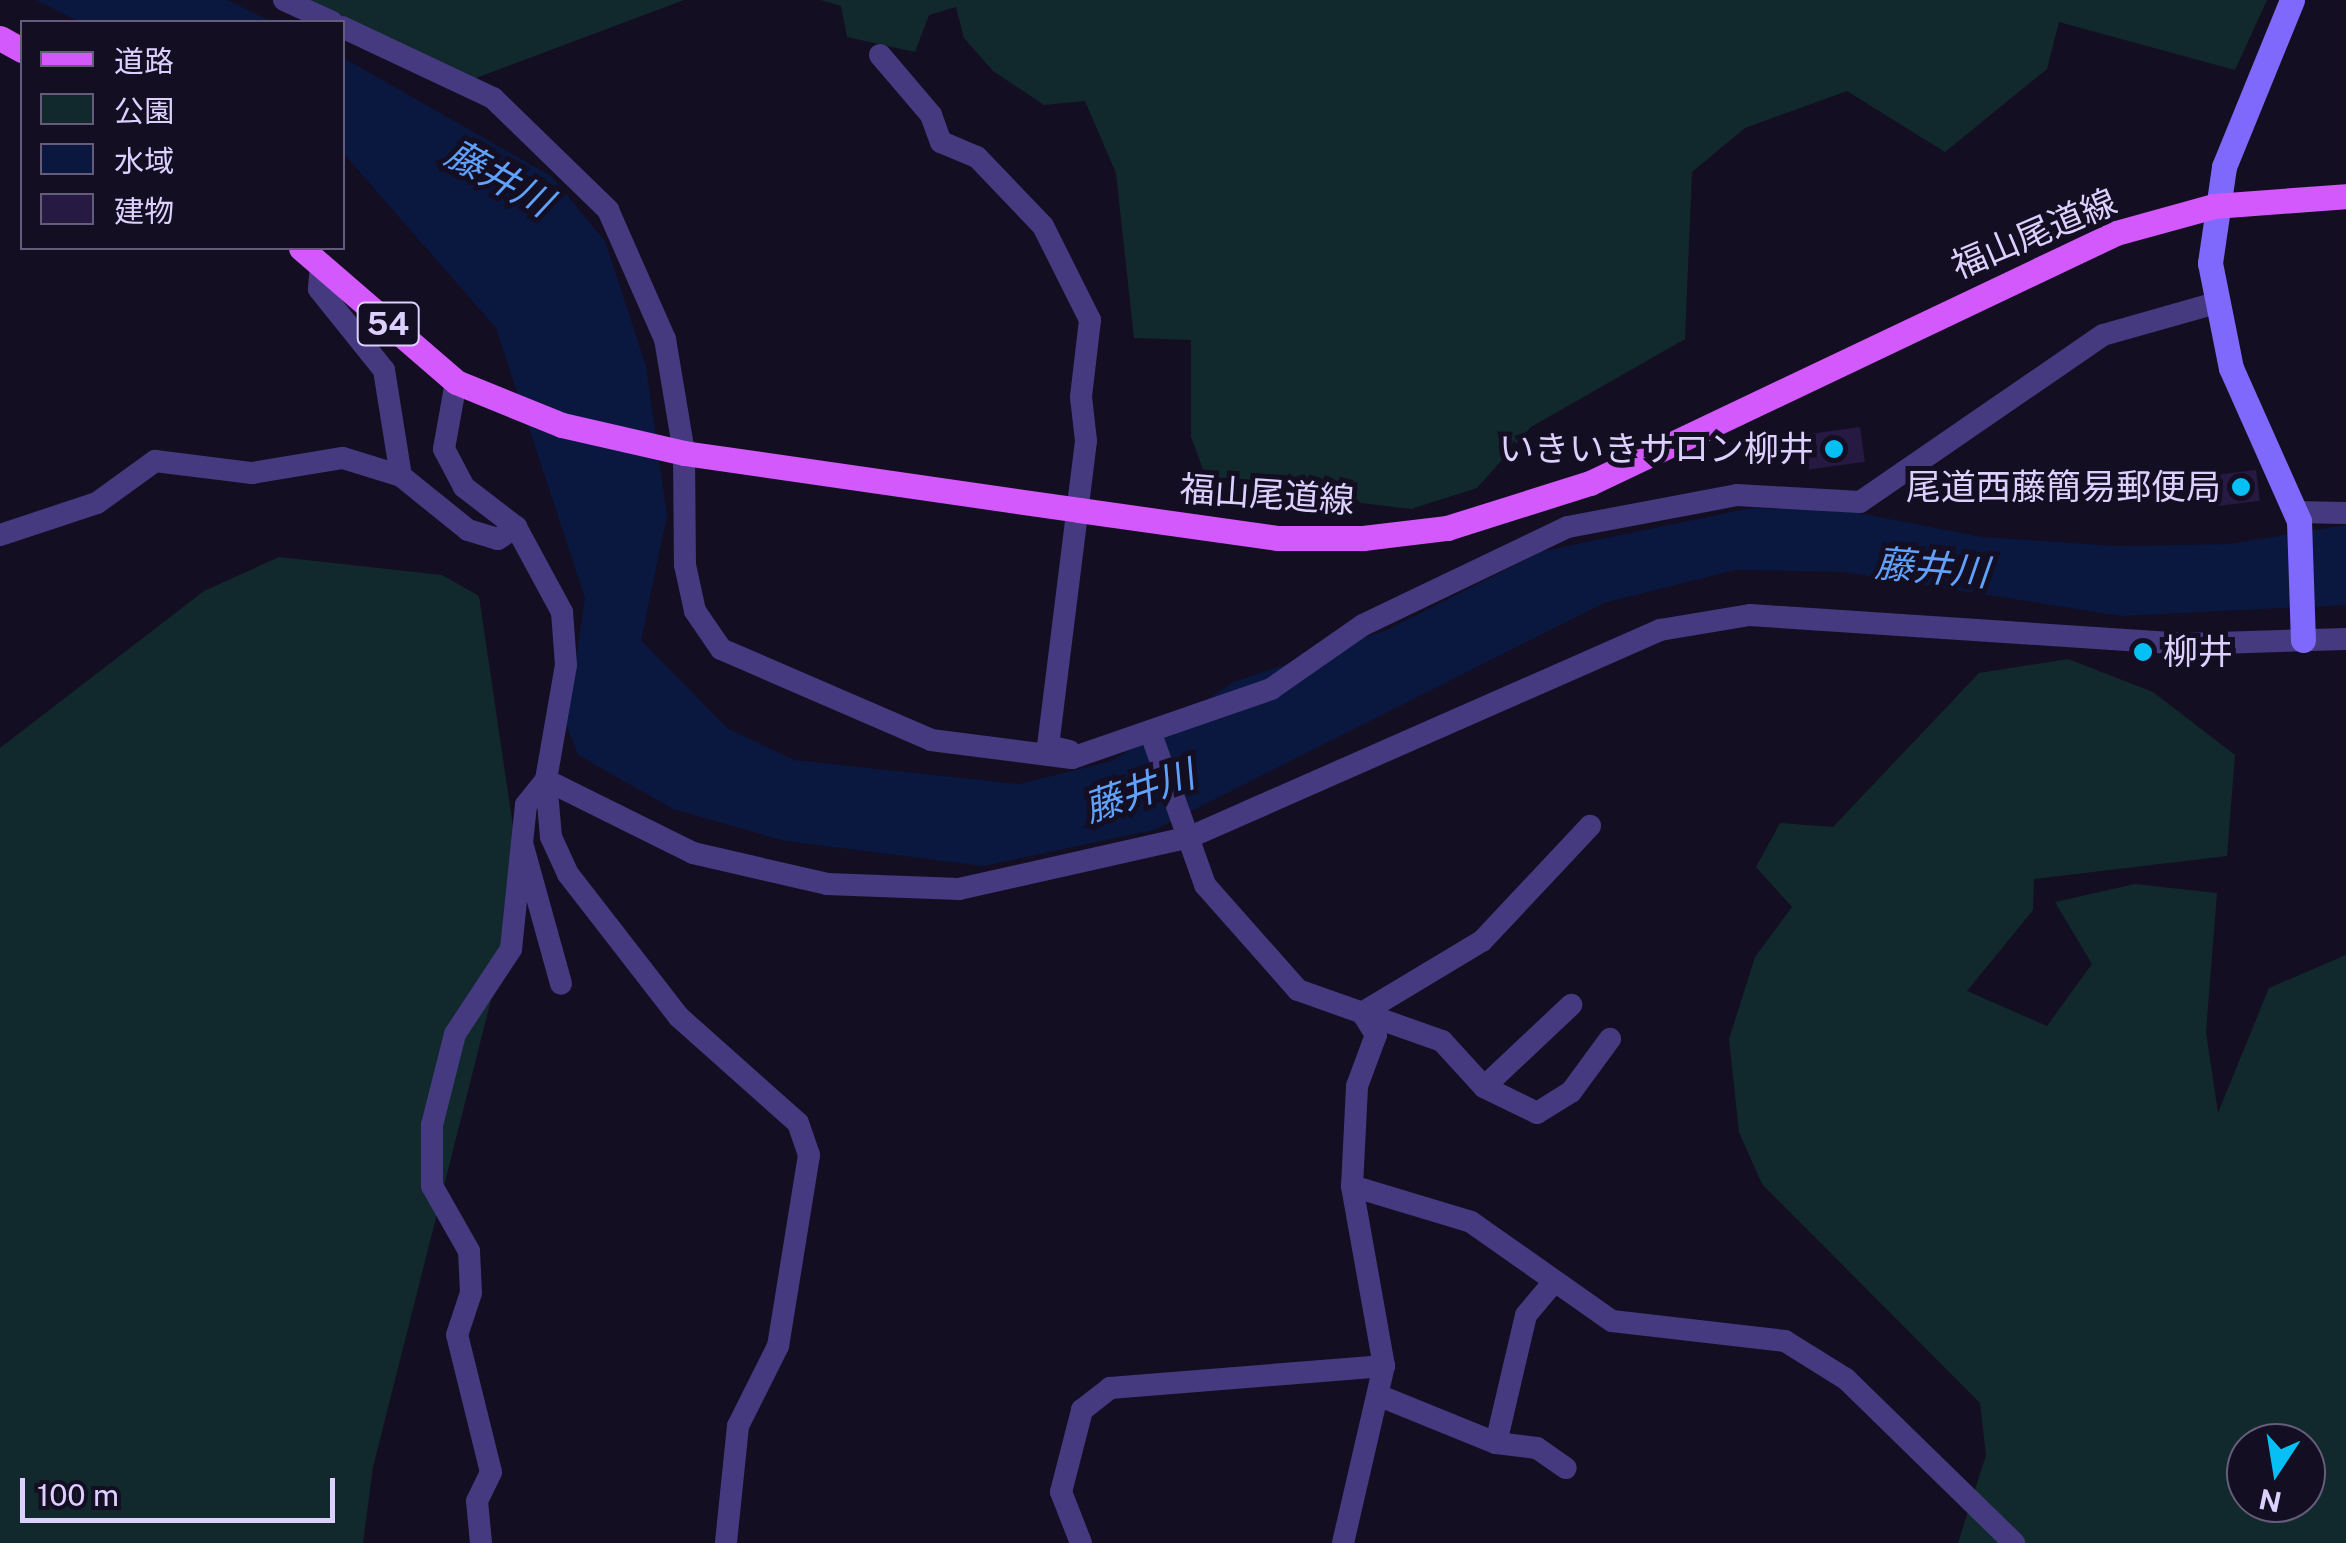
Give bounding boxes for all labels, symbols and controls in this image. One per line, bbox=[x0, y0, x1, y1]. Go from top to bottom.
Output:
legend bbox=[20, 20, 345, 250]
text: 道路 bbox=[114, 43, 174, 79]
text: 公園 bbox=[114, 93, 174, 129]
water label: 藤井川 bbox=[438, 130, 560, 226]
text: 水域 bbox=[114, 143, 174, 179]
street label: 福山尾道線 bbox=[1945, 180, 2123, 288]
text: 建物 bbox=[114, 193, 174, 229]
road number: 54 bbox=[356, 297, 420, 351]
place label: いきいきサロン柳井 bbox=[1499, 428, 1814, 470]
marker: いきいきサロン柳井 bbox=[1823, 438, 1845, 460]
place label: 尾道西藤簡易郵便局 bbox=[1906, 466, 2221, 508]
street label: 福山尾道線 bbox=[1178, 468, 1356, 522]
marker: 尾道西藤簡易郵便局 bbox=[2230, 476, 2252, 498]
water label: 藤井川 bbox=[1873, 540, 1991, 596]
place label: 柳井 bbox=[2163, 631, 2233, 673]
marker: 柳井 bbox=[2132, 641, 2154, 663]
water label: 藤井川 bbox=[1078, 751, 1200, 831]
north arrow bbox=[2226, 1423, 2326, 1523]
scale bar bbox=[25, 1458, 340, 1520]
text: 100 m bbox=[37, 1477, 119, 1513]
text: N bbox=[2256, 1482, 2284, 1519]

